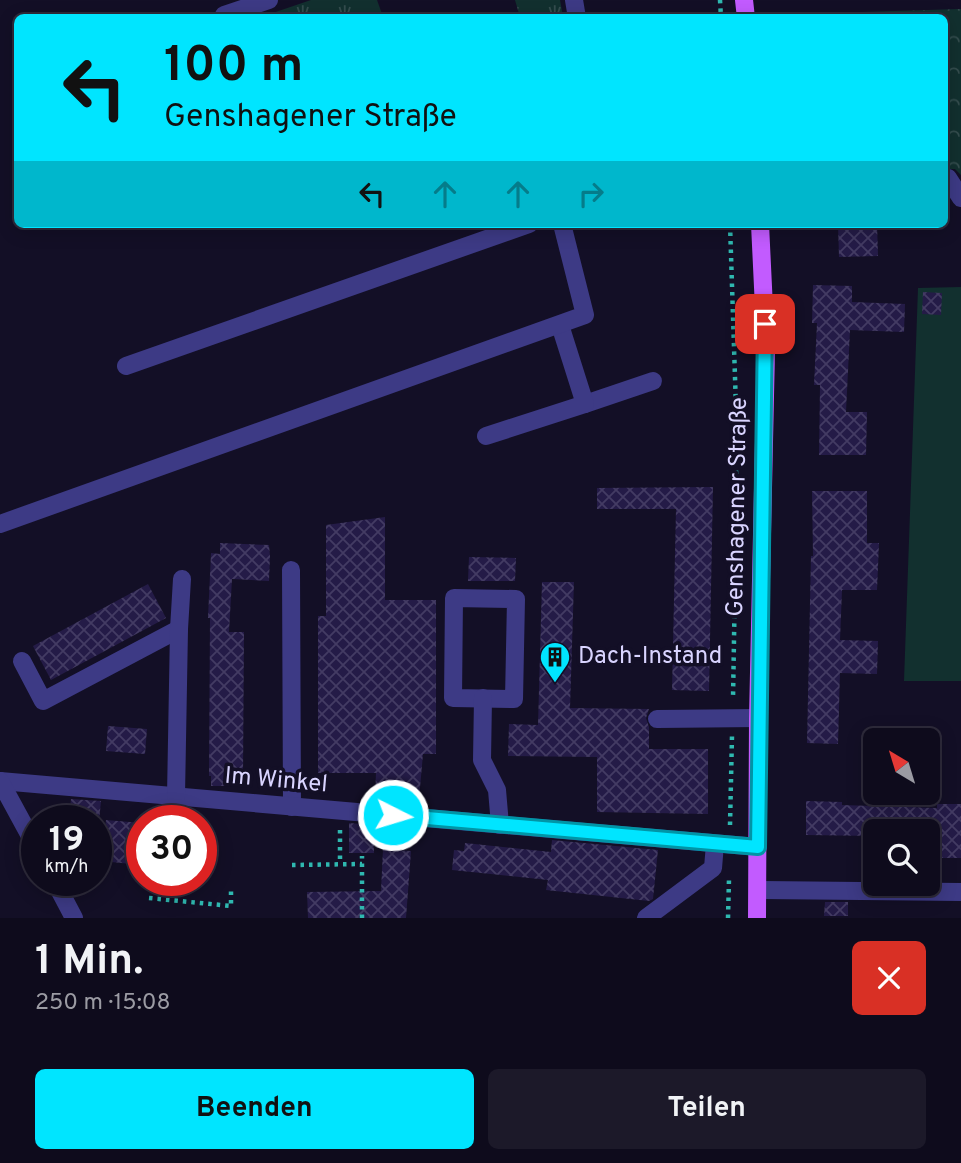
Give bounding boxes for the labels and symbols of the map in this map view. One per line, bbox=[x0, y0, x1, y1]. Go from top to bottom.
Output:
pin bbox=[735, 294, 795, 354]
street label: Genshagener Straße bbox=[721, 397, 755, 617]
building icon: Dach-Instand bbox=[538, 640, 572, 684]
place label: Dach-Instand bbox=[578, 642, 722, 672]
north arrow bbox=[863, 728, 940, 805]
street label: Im Winkel bbox=[223, 762, 329, 800]
position arrow bbox=[356, 778, 430, 852]
speed limit sign: 30 bbox=[126, 805, 217, 896]

